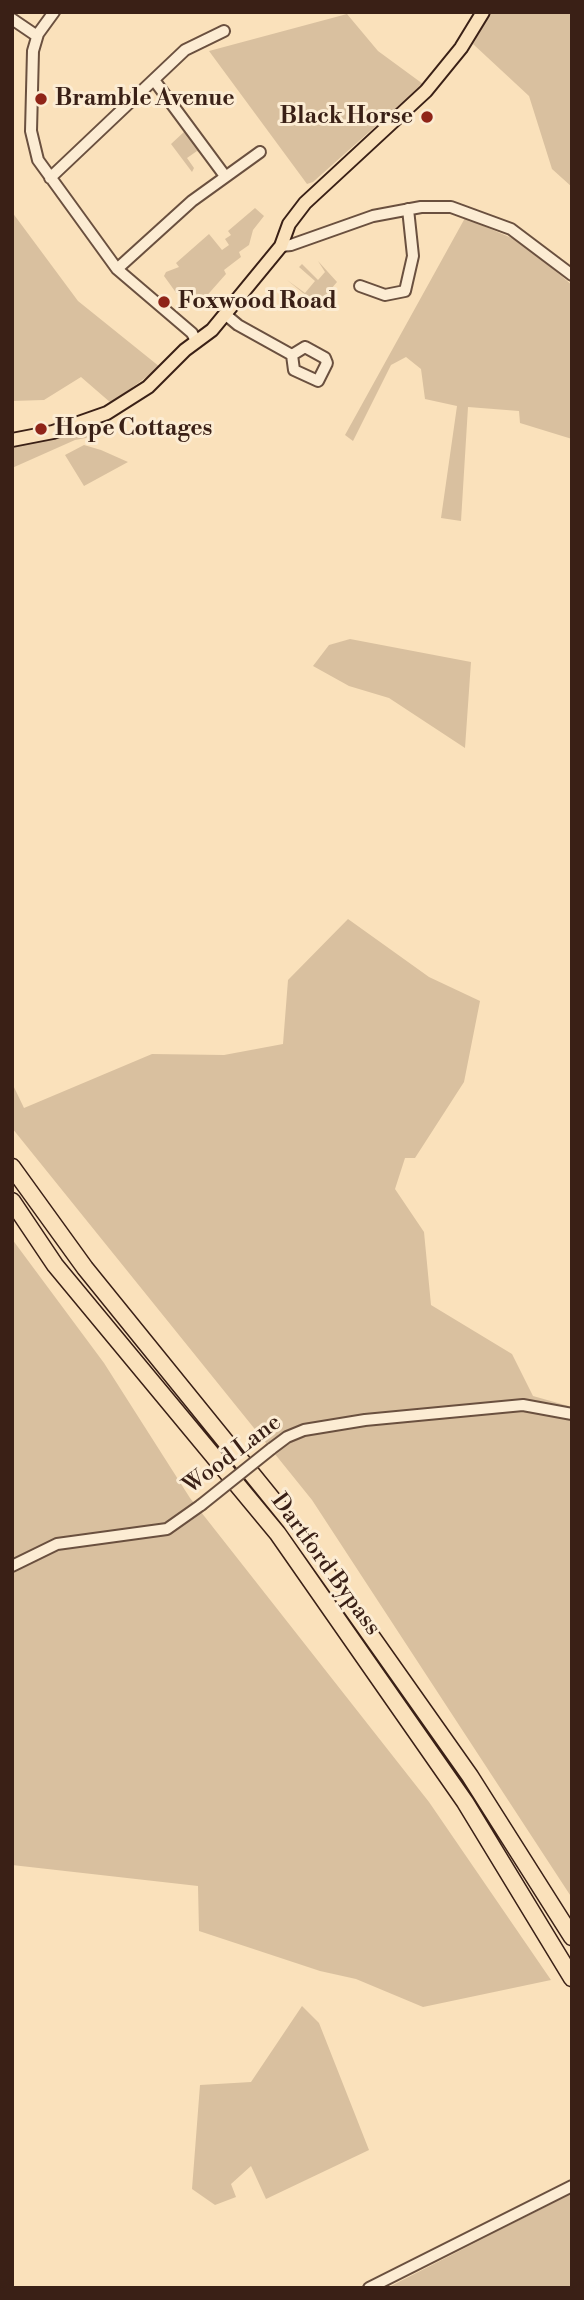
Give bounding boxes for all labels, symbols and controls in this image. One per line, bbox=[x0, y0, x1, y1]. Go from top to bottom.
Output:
place label: Bramble Avenue bbox=[55, 85, 235, 113]
marker: Bramble Avenue bbox=[33, 91, 49, 107]
place label: Black Horse bbox=[280, 103, 413, 131]
marker: Black Horse bbox=[419, 109, 435, 125]
place label: Foxwood Road bbox=[178, 288, 337, 316]
marker: Foxwood Road bbox=[156, 294, 172, 310]
place label: Hope Cottages bbox=[55, 415, 212, 443]
marker: Hope Cottages bbox=[33, 421, 49, 437]
street label: Wood Lane bbox=[179, 1409, 287, 1501]
street label: Dartford Bypass bbox=[264, 1489, 386, 1641]

